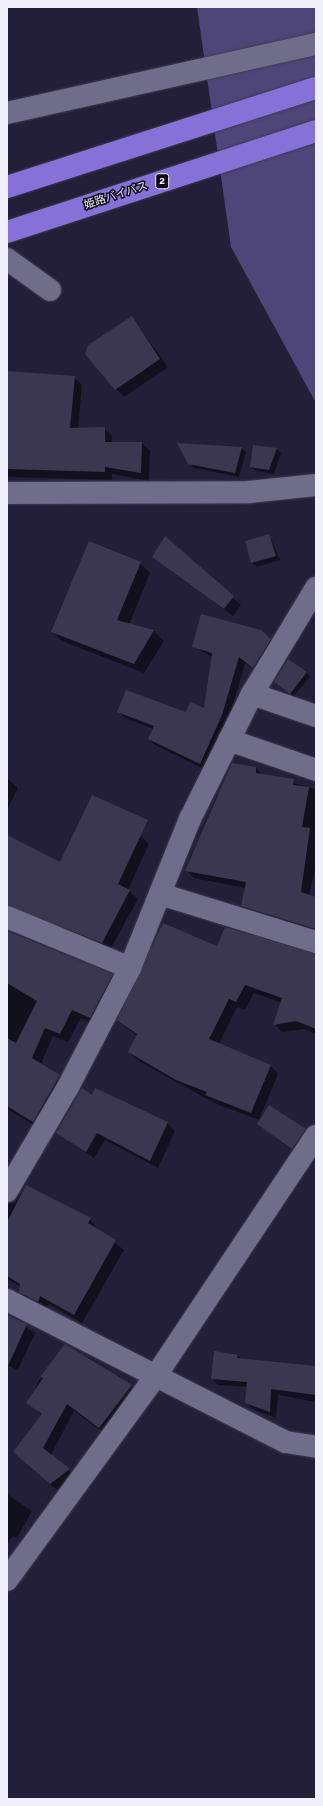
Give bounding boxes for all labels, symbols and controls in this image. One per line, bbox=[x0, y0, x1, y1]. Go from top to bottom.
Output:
road number: 2 bbox=[155, 173, 169, 189]
street label: 姫路バイパス bbox=[83, 180, 149, 212]

